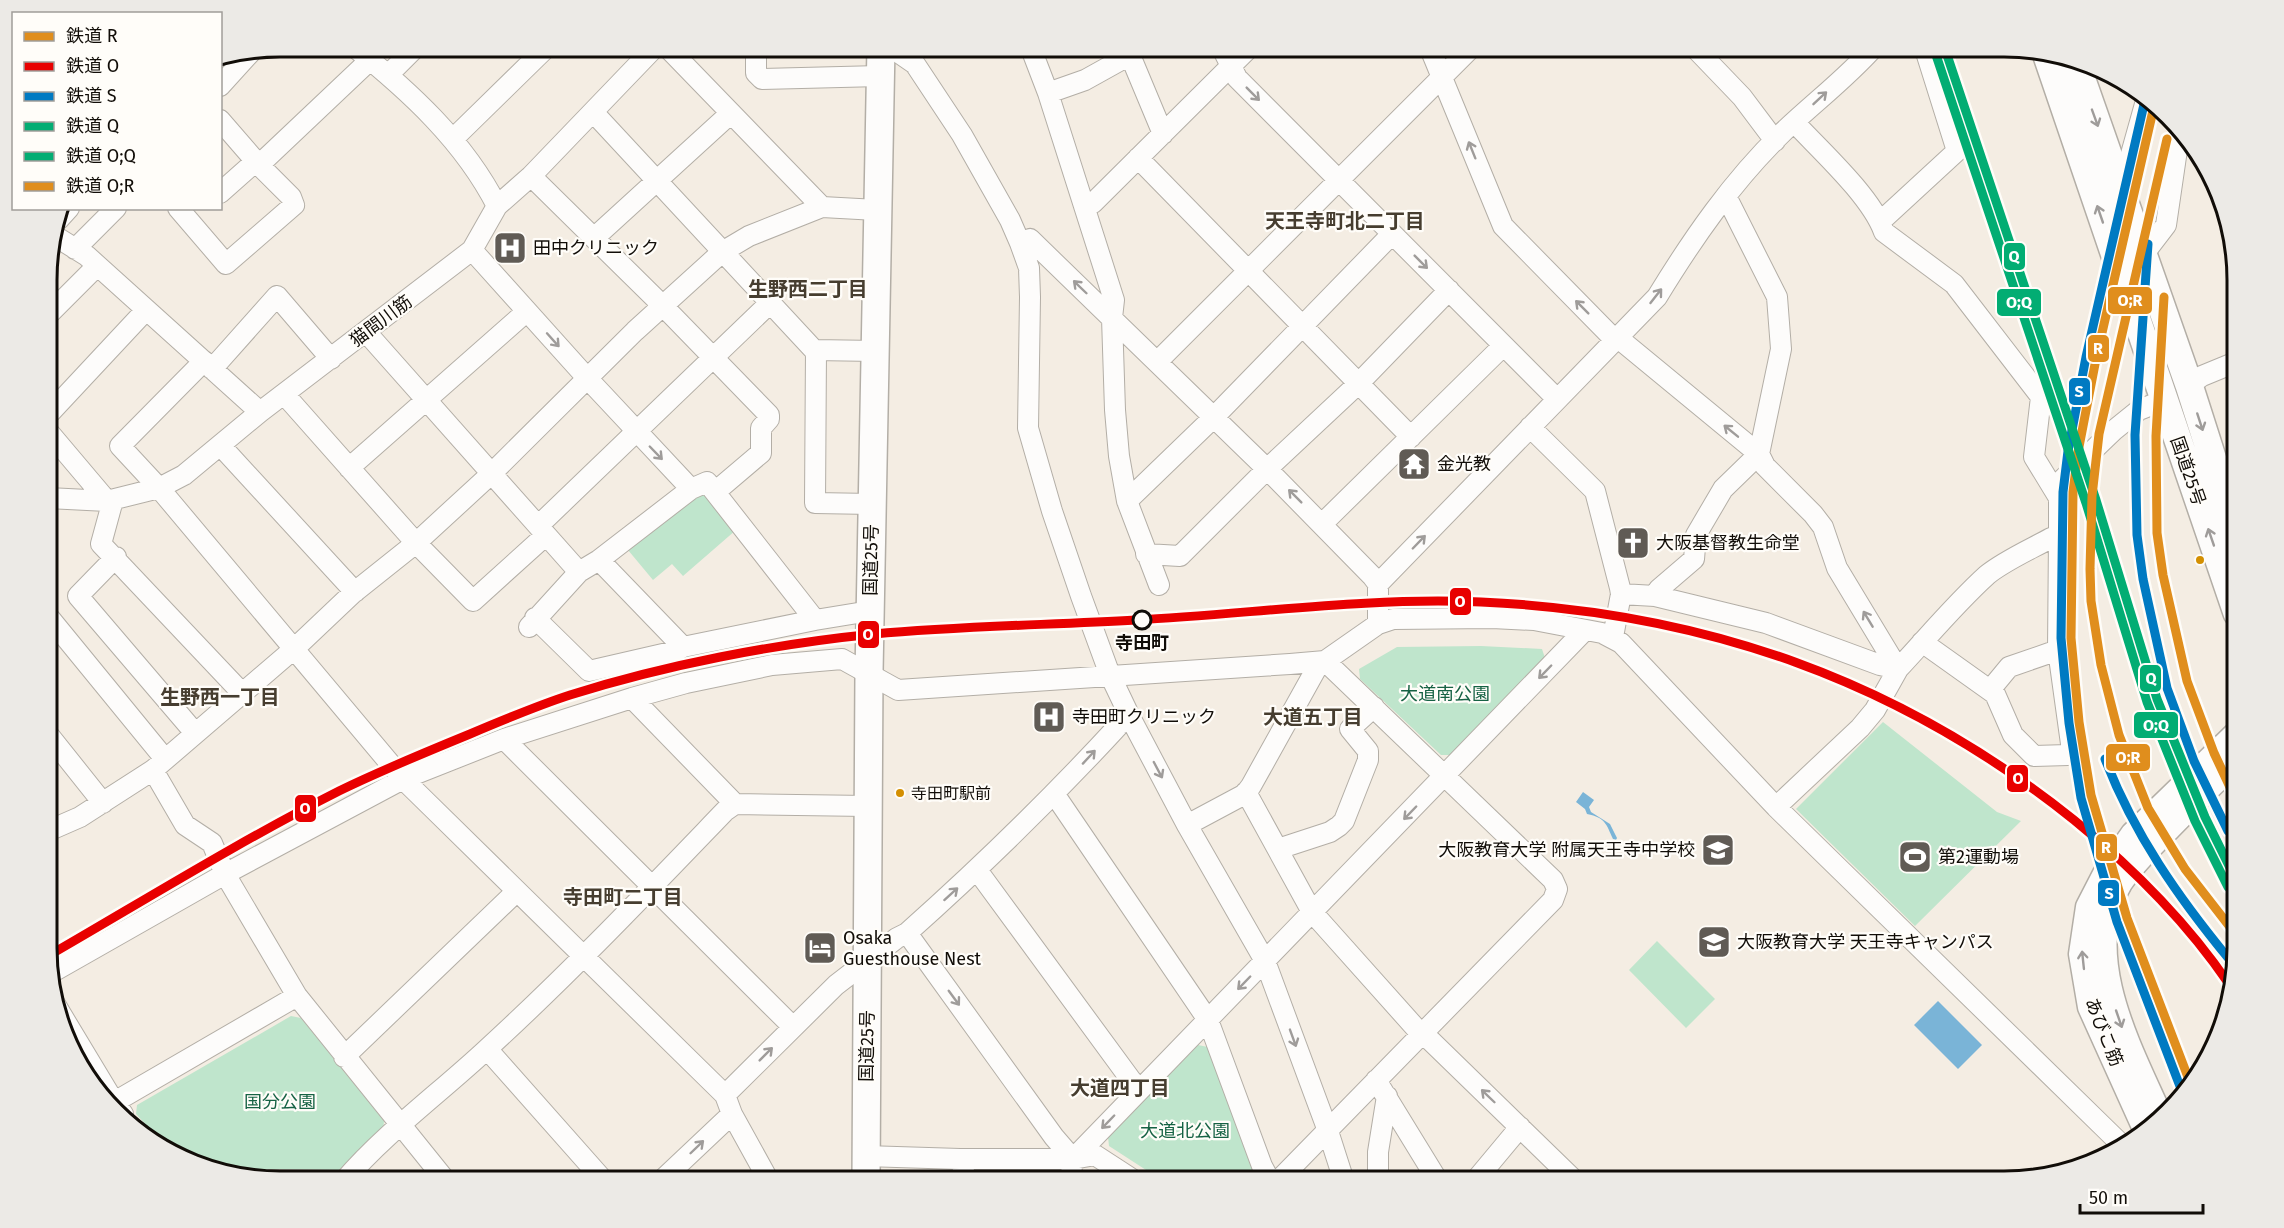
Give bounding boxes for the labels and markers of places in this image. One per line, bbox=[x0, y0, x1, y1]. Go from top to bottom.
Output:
hospital icon: 田中クリニック bbox=[492, 230, 528, 266]
place label: 田中クリニック bbox=[533, 237, 659, 259]
temple icon: 金光教 bbox=[1396, 446, 1432, 482]
place label: 金光教 bbox=[1437, 453, 1491, 475]
church icon: 大阪基督教生命堂 bbox=[1615, 525, 1651, 561]
place label: 大阪基督教生命堂 bbox=[1656, 532, 1800, 554]
unlabelled marker bbox=[2194, 554, 2206, 566]
marker: 寺田町 bbox=[1132, 610, 1152, 630]
place label: 寺田町 bbox=[1115, 632, 1169, 654]
hospital icon: 寺田町クリニック bbox=[1031, 699, 1067, 735]
place label: 寺田町クリニック bbox=[1072, 706, 1216, 728]
place label: 寺田町駅前 bbox=[911, 784, 991, 803]
marker: 寺田町駅前 bbox=[894, 787, 906, 799]
school or university icon: 大阪教育大学 附属天王寺中学校 bbox=[1700, 832, 1736, 868]
place label: 大阪教育大学 附属天王寺中学校 bbox=[1438, 839, 1695, 861]
sports icon: 第2運動場 bbox=[1897, 839, 1933, 875]
place label: 第2運動場 bbox=[1938, 846, 2019, 868]
school or university icon: 大阪教育大学 天王寺キャンパス bbox=[1696, 924, 1732, 960]
place label: Osaka Guesthouse Nest bbox=[843, 927, 982, 970]
hotel icon: Osaka Guesthouse Nest bbox=[802, 930, 838, 966]
place label: 大阪教育大学 天王寺キャンパス bbox=[1737, 931, 1994, 953]

